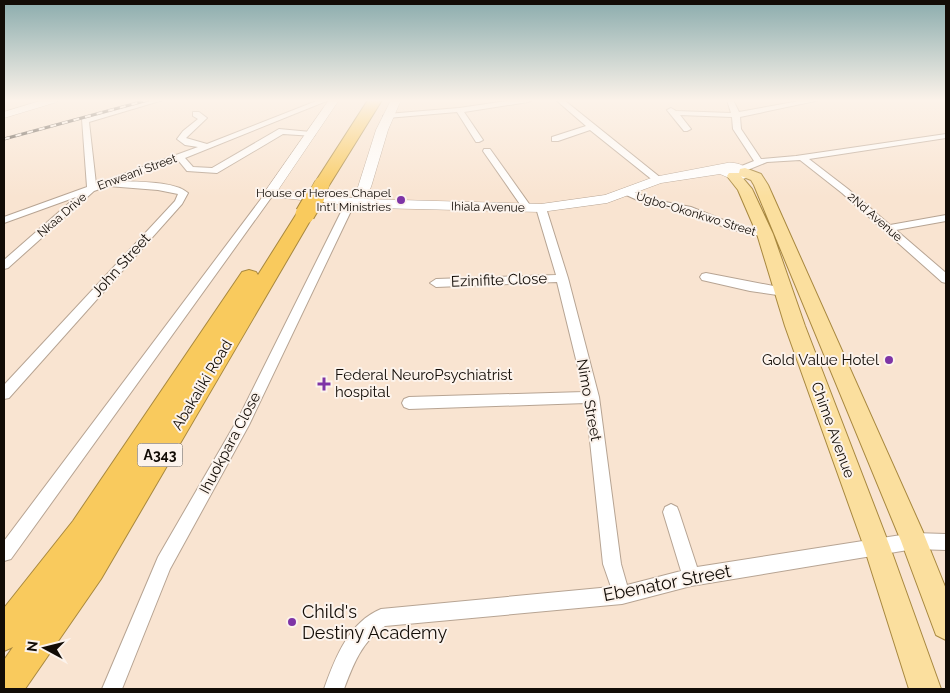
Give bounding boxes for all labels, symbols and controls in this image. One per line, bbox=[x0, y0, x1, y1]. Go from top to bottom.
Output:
street label: Enweani Street bbox=[96, 151, 178, 193]
place label: House of Heroes Chapel Int'l Ministries bbox=[256, 186, 392, 214]
street label: Ugbo-Okonkwo Street bbox=[634, 189, 758, 239]
street label: Nkaa Drive bbox=[35, 190, 89, 240]
street label: 2Nd Avenue bbox=[845, 190, 905, 244]
marker: House of Heroes Chapel Int'l Ministries bbox=[395, 194, 407, 206]
street label: Ihiala Avenue bbox=[451, 199, 525, 215]
street label: John Street bbox=[88, 230, 154, 300]
street label: Ezinifite Close bbox=[451, 269, 548, 291]
street label: Abakaliki Road bbox=[168, 337, 236, 433]
place label: Gold Value Hotel bbox=[762, 351, 880, 369]
marker: Gold Value Hotel bbox=[883, 354, 895, 366]
street label: Nimo Street bbox=[573, 358, 605, 442]
place label: Federal NeuroPsychiatrist hospital bbox=[335, 366, 513, 401]
marker: Federal NeuroPsychiatrist hospital bbox=[317, 377, 331, 391]
street label: Chime Avenue bbox=[807, 380, 859, 481]
street label: Ihuokpara Close bbox=[196, 389, 264, 497]
road number: A343 bbox=[138, 444, 182, 466]
street label: Ebenator Street bbox=[601, 560, 733, 605]
place label: Child's Destiny Academy bbox=[302, 601, 447, 643]
marker: Child's Destiny Academy bbox=[286, 616, 298, 628]
north arrow bbox=[20, 623, 70, 673]
text: N bbox=[24, 640, 41, 653]

